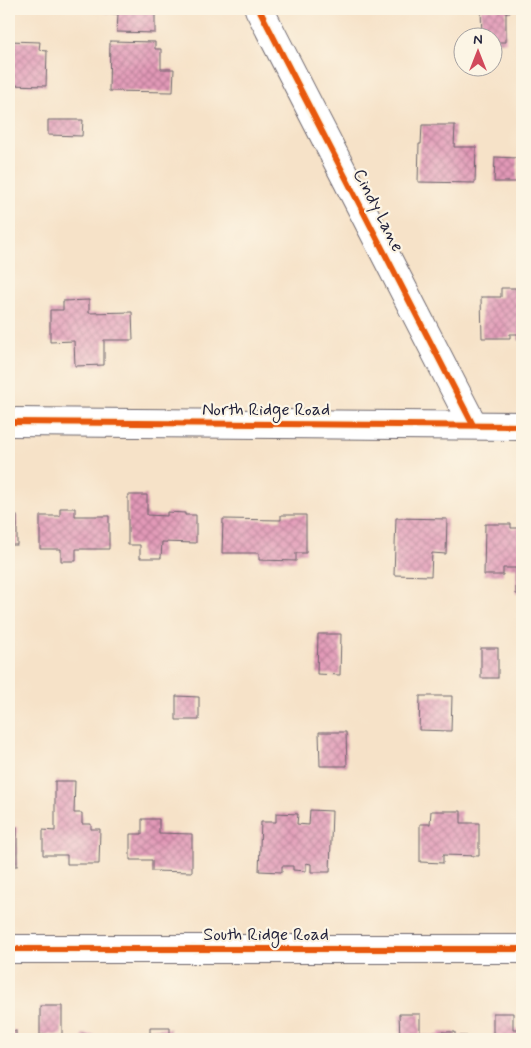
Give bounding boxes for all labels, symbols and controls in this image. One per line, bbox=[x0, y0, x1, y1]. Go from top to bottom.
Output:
north arrow bbox=[454, 28, 504, 78]
text: N bbox=[473, 31, 483, 49]
street label: Cindy Lane bbox=[347, 165, 409, 256]
street label: North Ridge Road bbox=[202, 398, 330, 423]
street label: South Ridge Road bbox=[203, 923, 329, 948]

